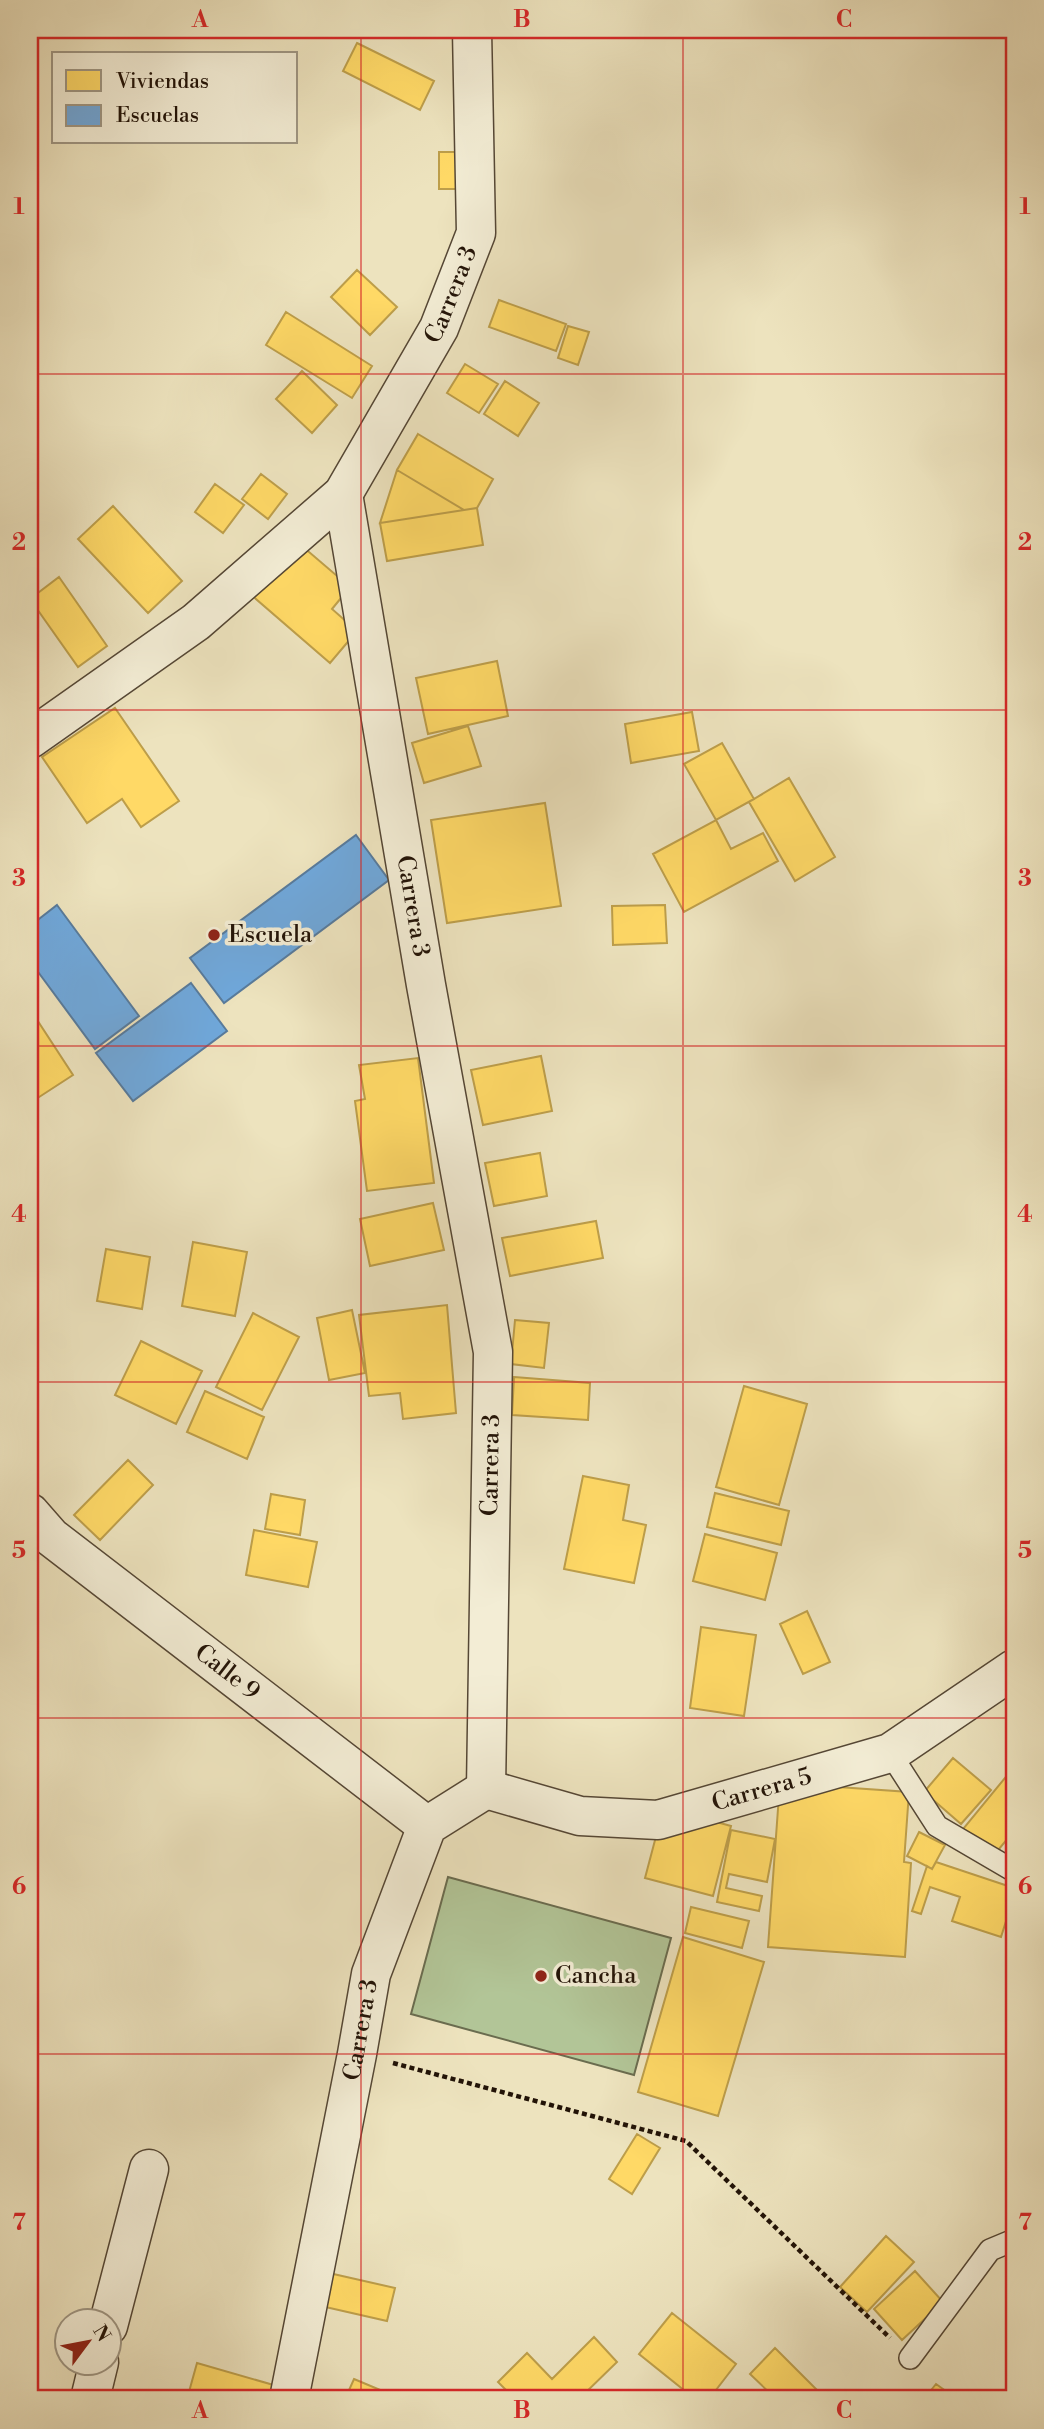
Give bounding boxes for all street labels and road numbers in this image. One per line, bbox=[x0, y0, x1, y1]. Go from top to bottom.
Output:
street label: Carrera 3 bbox=[418, 242, 484, 349]
street label: Carrera 3 bbox=[389, 853, 436, 959]
street label: Carrera 3 bbox=[475, 1414, 507, 1516]
street label: Calle 9 bbox=[188, 1638, 266, 1707]
street label: Carrera 5 bbox=[708, 1761, 815, 1819]
street label: Carrera 3 bbox=[337, 1977, 385, 2083]

